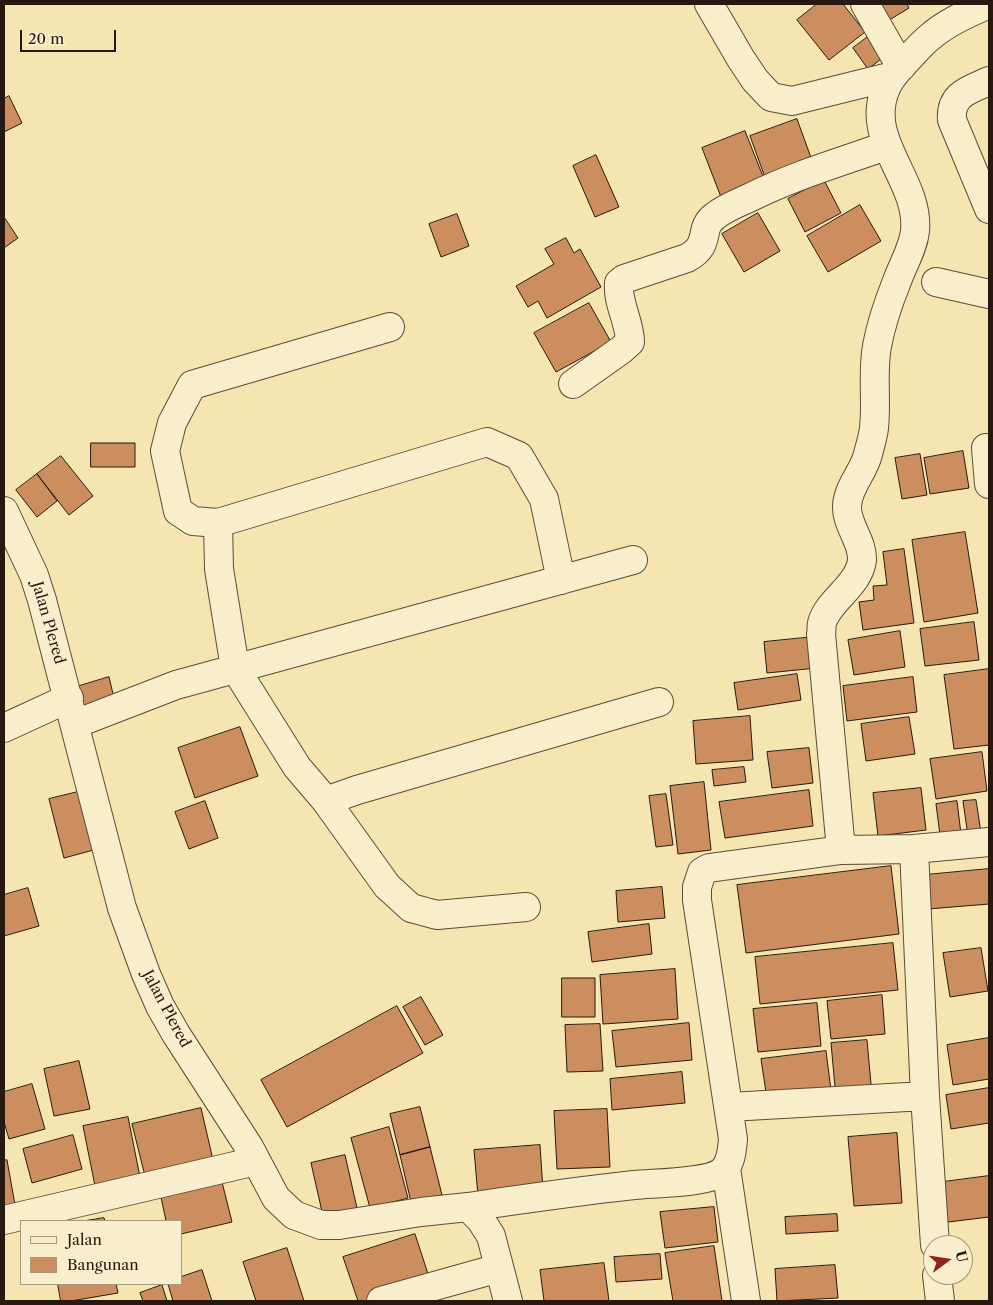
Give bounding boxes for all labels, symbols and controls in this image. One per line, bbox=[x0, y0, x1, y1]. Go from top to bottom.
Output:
scale bar bbox=[22, 20, 119, 52]
text: 20 m bbox=[28, 29, 64, 48]
street label: Jalan Plered bbox=[28, 580, 68, 666]
street label: Jalan Plered bbox=[138, 967, 194, 1051]
legend bbox=[20, 1220, 182, 1285]
text: Jalan bbox=[67, 1230, 102, 1249]
north arrow bbox=[923, 1235, 973, 1285]
text: U bbox=[951, 1249, 972, 1264]
text: Bangunan bbox=[67, 1255, 139, 1274]

